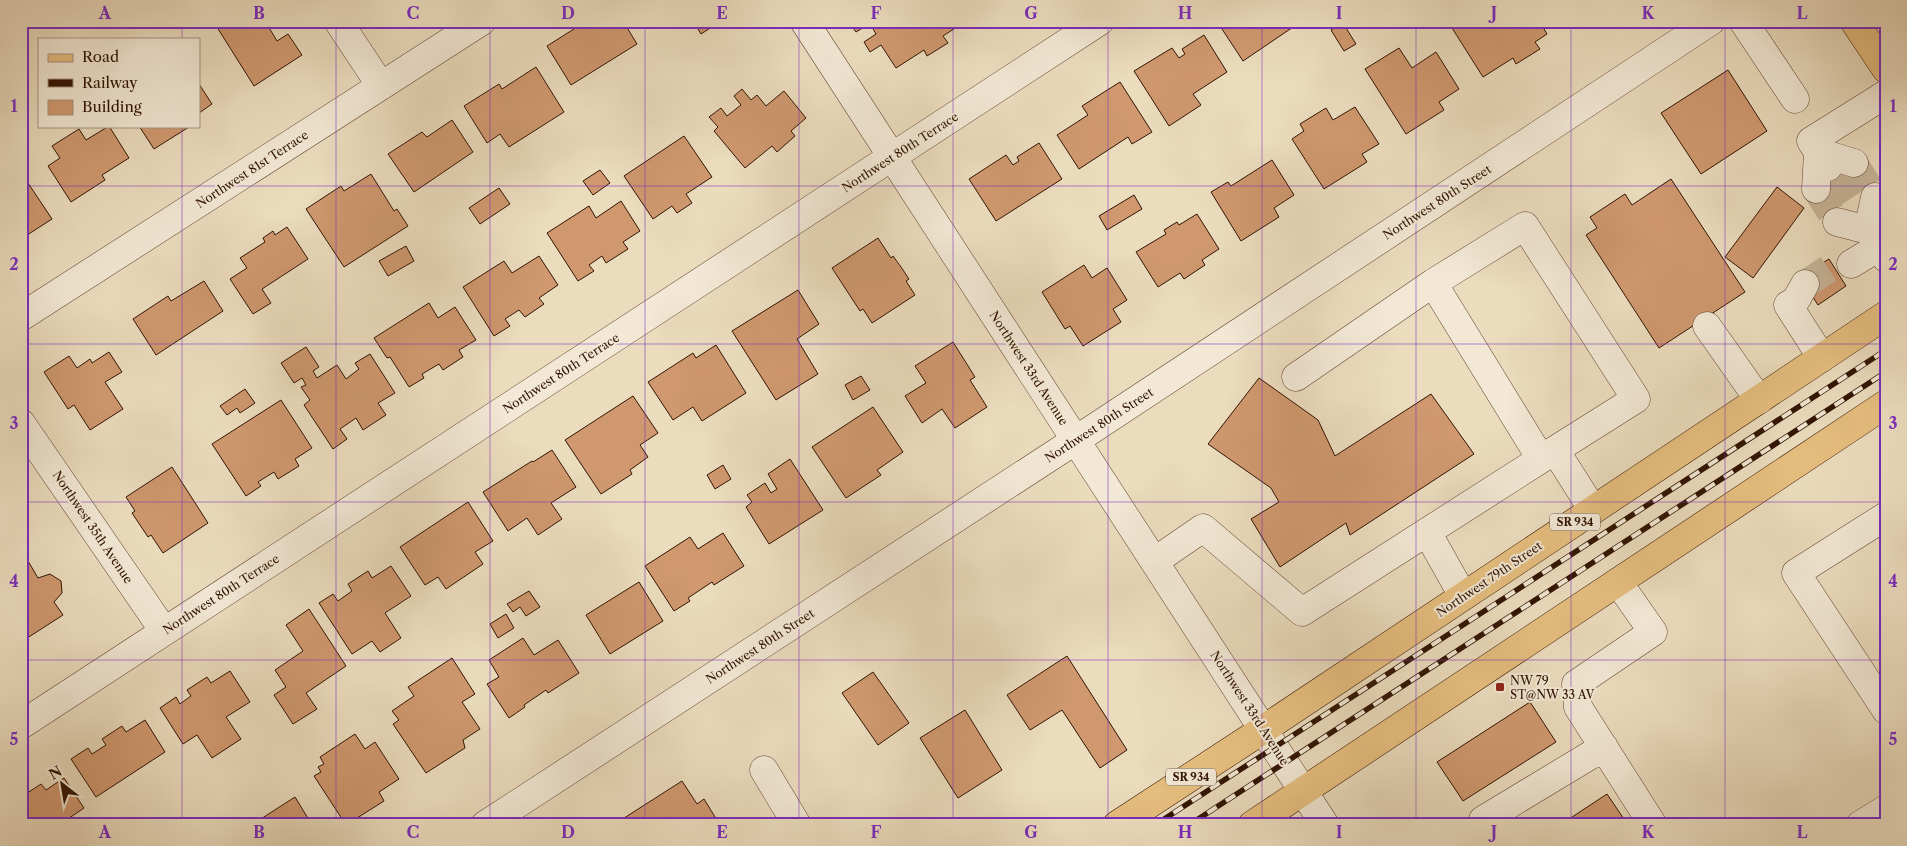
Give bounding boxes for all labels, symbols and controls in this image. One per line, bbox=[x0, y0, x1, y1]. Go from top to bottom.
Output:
text: A bbox=[98, 3, 112, 23]
text: B bbox=[253, 3, 265, 23]
text: C bbox=[407, 3, 419, 23]
text: D bbox=[561, 3, 575, 23]
text: E bbox=[716, 3, 728, 23]
text: F bbox=[871, 3, 882, 23]
text: G bbox=[1024, 3, 1038, 23]
text: H bbox=[1178, 3, 1192, 23]
text: I bbox=[1336, 3, 1343, 23]
text: J bbox=[1488, 3, 1497, 23]
text: K bbox=[1642, 3, 1656, 23]
text: L bbox=[1796, 3, 1808, 23]
legend bbox=[38, 38, 200, 128]
text: Road bbox=[82, 47, 119, 66]
text: Railway bbox=[82, 73, 138, 92]
text: 1 bbox=[10, 96, 18, 116]
text: 1 bbox=[1889, 96, 1897, 116]
text: Building bbox=[82, 97, 142, 116]
street label: Northwest 80th Terrace bbox=[839, 109, 961, 195]
street label: Northwest 81st Terrace bbox=[193, 127, 311, 211]
street label: Northwest 80th Street bbox=[1380, 161, 1495, 243]
text: 2 bbox=[9, 254, 19, 274]
text: 2 bbox=[1888, 254, 1898, 274]
street label: Northwest 33rd Avenue bbox=[986, 308, 1072, 428]
street label: Northwest 80th Terrace bbox=[500, 330, 622, 416]
street label: Northwest 80th Street bbox=[1042, 384, 1157, 466]
text: 3 bbox=[9, 413, 19, 433]
text: 3 bbox=[1888, 413, 1898, 433]
street label: Northwest 35th Avenue bbox=[50, 468, 136, 586]
road number: SR 934 bbox=[1550, 514, 1600, 530]
street label: Northwest 79th Street bbox=[1433, 538, 1545, 620]
street label: Northwest 80th Terrace bbox=[160, 551, 282, 637]
text: 4 bbox=[9, 571, 19, 591]
text: 4 bbox=[1888, 571, 1898, 591]
street label: Northwest 80th Street bbox=[703, 605, 818, 687]
street label: Northwest 33rd Avenue bbox=[1207, 648, 1293, 768]
place label: NW 79 ST@NW 33 AV bbox=[1510, 673, 1595, 702]
marker: NW 79 ST@NW 33 AV bbox=[1494, 681, 1506, 693]
text: 5 bbox=[10, 729, 19, 749]
text: 5 bbox=[1889, 729, 1898, 749]
north arrow bbox=[38, 758, 88, 808]
text: N bbox=[45, 762, 65, 784]
road number: SR 934 bbox=[1166, 769, 1216, 786]
text: A bbox=[98, 822, 112, 842]
text: B bbox=[253, 822, 265, 842]
text: C bbox=[407, 822, 419, 842]
text: D bbox=[561, 822, 575, 842]
text: E bbox=[716, 822, 728, 842]
text: F bbox=[871, 822, 882, 842]
text: G bbox=[1024, 822, 1038, 842]
text: H bbox=[1178, 822, 1192, 842]
text: I bbox=[1336, 822, 1343, 842]
text: J bbox=[1488, 822, 1497, 842]
text: K bbox=[1642, 822, 1656, 842]
text: L bbox=[1796, 822, 1808, 842]

